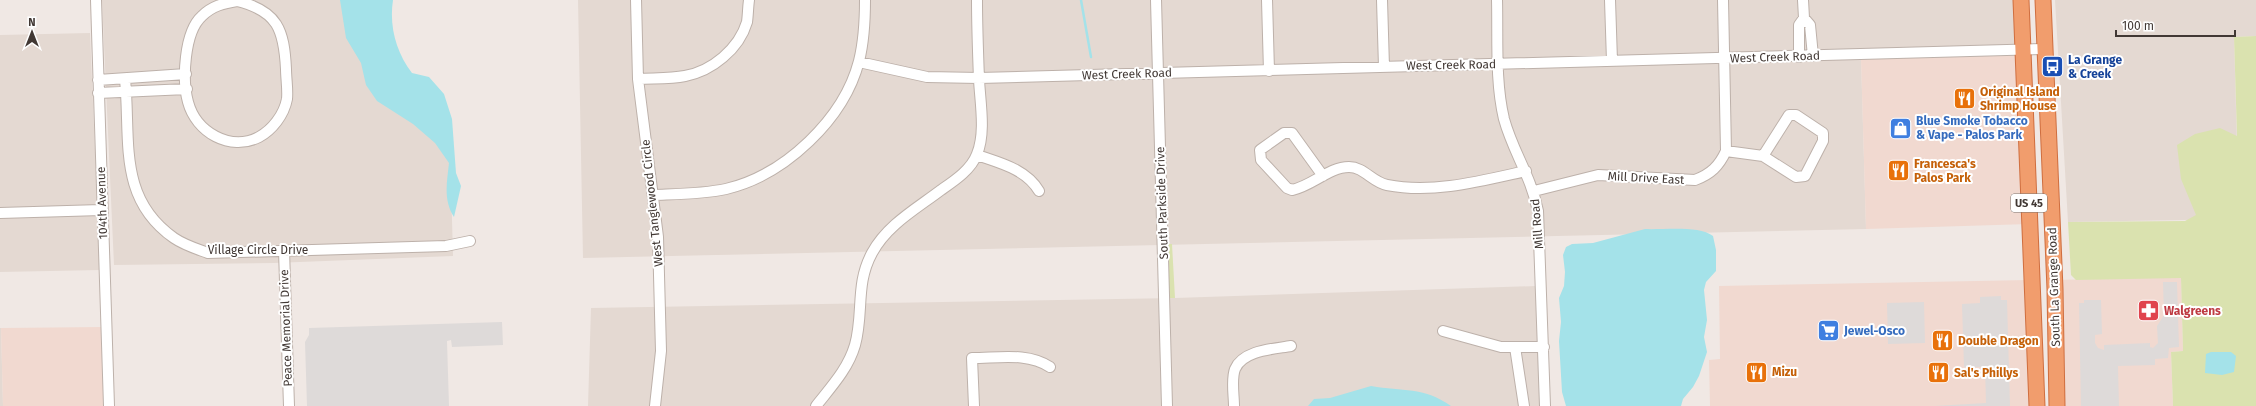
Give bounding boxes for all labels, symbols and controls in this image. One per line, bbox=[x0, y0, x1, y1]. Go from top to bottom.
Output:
north arrow bbox=[12, 12, 52, 52]
scale bar bbox=[2116, 12, 2235, 38]
text: N bbox=[28, 16, 36, 29]
text: 100 m bbox=[2122, 19, 2154, 33]
street label: West Creek Road bbox=[1730, 48, 1820, 66]
place label: La Grange & Creek bbox=[2068, 53, 2122, 81]
bus stop icon: La Grange & Creek bbox=[2039, 54, 2065, 80]
street label: West Creek Road bbox=[1406, 57, 1496, 73]
street label: West Creek Road bbox=[1082, 65, 1172, 83]
place label: Original Island Shrimp House bbox=[1980, 85, 2060, 113]
restaurant icon: Original Island Shrimp House bbox=[1952, 86, 1978, 112]
place label: Blue Smoke Tobacco & Vape - Palos Park bbox=[1916, 114, 2028, 142]
shop icon: Blue Smoke Tobacco & Vape - Palos Park bbox=[1888, 115, 1914, 141]
street label: West Tanglewood Circle bbox=[638, 139, 666, 267]
street label: South Parkside Drive bbox=[1153, 146, 1171, 260]
place label: Francesca's Palos Park bbox=[1914, 157, 1976, 185]
restaurant icon: Francesca's Palos Park bbox=[1886, 158, 1912, 184]
street label: 104th Avenue bbox=[94, 166, 110, 240]
street label: Mill Drive East bbox=[1607, 169, 1685, 187]
road number: US 45 bbox=[2011, 194, 2047, 212]
street label: Mill Road bbox=[1528, 198, 1546, 250]
street label: South La Grange Road bbox=[2045, 227, 2063, 347]
street label: Village Circle Drive bbox=[208, 243, 308, 257]
street label: Peace Memorial Drive bbox=[277, 269, 295, 387]
pharmacy icon: Walgreens bbox=[2136, 298, 2162, 324]
place label: Walgreens bbox=[2164, 304, 2221, 318]
supermarket icon: Jewel-Osco bbox=[1816, 318, 1842, 344]
place label: Jewel-Osco bbox=[1843, 324, 1905, 338]
restaurant icon: Double Dragon bbox=[1930, 328, 1956, 354]
place label: Double Dragon bbox=[1958, 334, 2039, 348]
restaurant icon: Mizu bbox=[1744, 359, 1770, 385]
restaurant icon: Sal's Phillys bbox=[1926, 360, 1952, 386]
place label: Mizu bbox=[1772, 365, 1797, 379]
place label: Sal's Phillys bbox=[1954, 366, 2018, 380]

